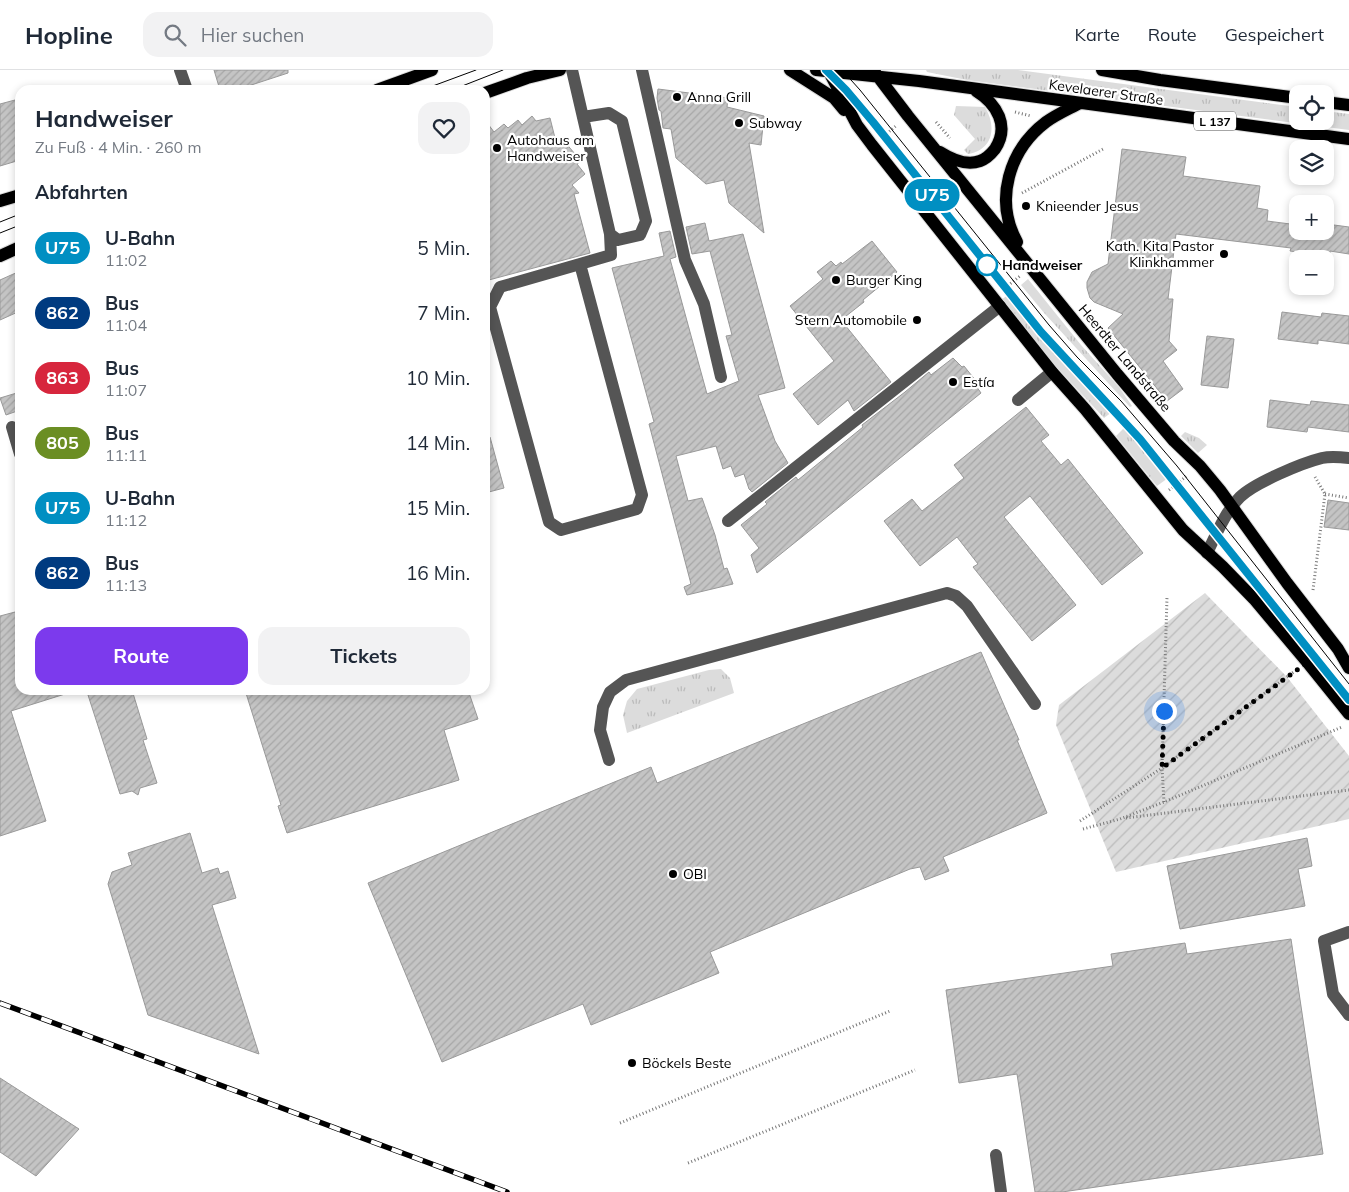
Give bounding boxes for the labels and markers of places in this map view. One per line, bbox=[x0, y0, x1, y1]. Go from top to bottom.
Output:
place label: Anna Grill bbox=[687, 88, 751, 106]
marker: Anna Grill bbox=[671, 91, 683, 103]
place label: Subway bbox=[749, 114, 802, 132]
marker: Subway bbox=[733, 117, 745, 129]
place label: Autohaus am Handweiser bbox=[507, 131, 594, 165]
marker: Autohaus am Handweiser bbox=[491, 142, 503, 154]
place label: Knieender Jesus bbox=[1036, 197, 1139, 215]
marker: Knieender Jesus bbox=[1020, 200, 1032, 212]
place label: Kath. Kita Pastor Klinkhammer bbox=[1106, 237, 1215, 271]
marker: Kath. Kita Pastor Klinkhammer bbox=[1218, 248, 1230, 260]
marker: Handweiser bbox=[976, 254, 998, 276]
place label: Handweiser bbox=[1002, 256, 1083, 274]
place label: Burger King bbox=[846, 271, 922, 289]
marker: Burger King bbox=[830, 274, 842, 286]
place label: Stern Automobile bbox=[795, 311, 907, 329]
marker: Stern Automobile bbox=[911, 314, 923, 326]
place label: Estía bbox=[963, 373, 995, 391]
marker: Estía bbox=[947, 376, 959, 388]
place label: OBI bbox=[683, 865, 707, 883]
marker: OBI bbox=[667, 868, 679, 880]
place label: Böckels Beste bbox=[642, 1054, 731, 1072]
marker: Böckels Beste bbox=[626, 1057, 638, 1069]

